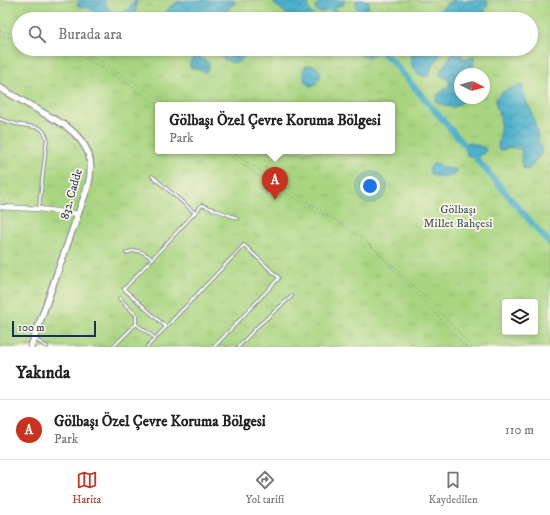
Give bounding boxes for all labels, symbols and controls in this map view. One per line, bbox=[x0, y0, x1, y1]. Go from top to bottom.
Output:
search box bbox=[12, 12, 538, 56]
icon: search bbox=[26, 23, 48, 45]
text: Burada ara bbox=[58, 25, 122, 44]
north arrow bbox=[454, 68, 490, 104]
popup bbox=[155, 102, 395, 154]
text: Gölbaşı Özel Çevre Koruma Bölgesi bbox=[169, 111, 381, 130]
text: Park bbox=[169, 130, 194, 146]
street label: 832. Cadde bbox=[57, 167, 86, 221]
pin: A bbox=[262, 167, 288, 200]
your location bbox=[360, 176, 380, 196]
park label: Gölbaşı Millet Bahçesi bbox=[424, 202, 492, 231]
map controls bbox=[502, 299, 538, 335]
button: layers bbox=[502, 299, 538, 335]
scale bar bbox=[12, 319, 96, 338]
text: 100 m bbox=[18, 321, 44, 335]
text: Yakında bbox=[16, 362, 70, 384]
text: Gölbaşı Özel Çevre Koruma Bölgesi bbox=[54, 412, 266, 431]
text: A bbox=[25, 422, 33, 438]
text: 110 m bbox=[505, 422, 534, 438]
text: Park bbox=[54, 431, 78, 447]
tab: Harita bbox=[72, 469, 101, 507]
tab: Yol tarifi bbox=[245, 469, 284, 507]
tab: Kaydedilen bbox=[428, 469, 478, 507]

